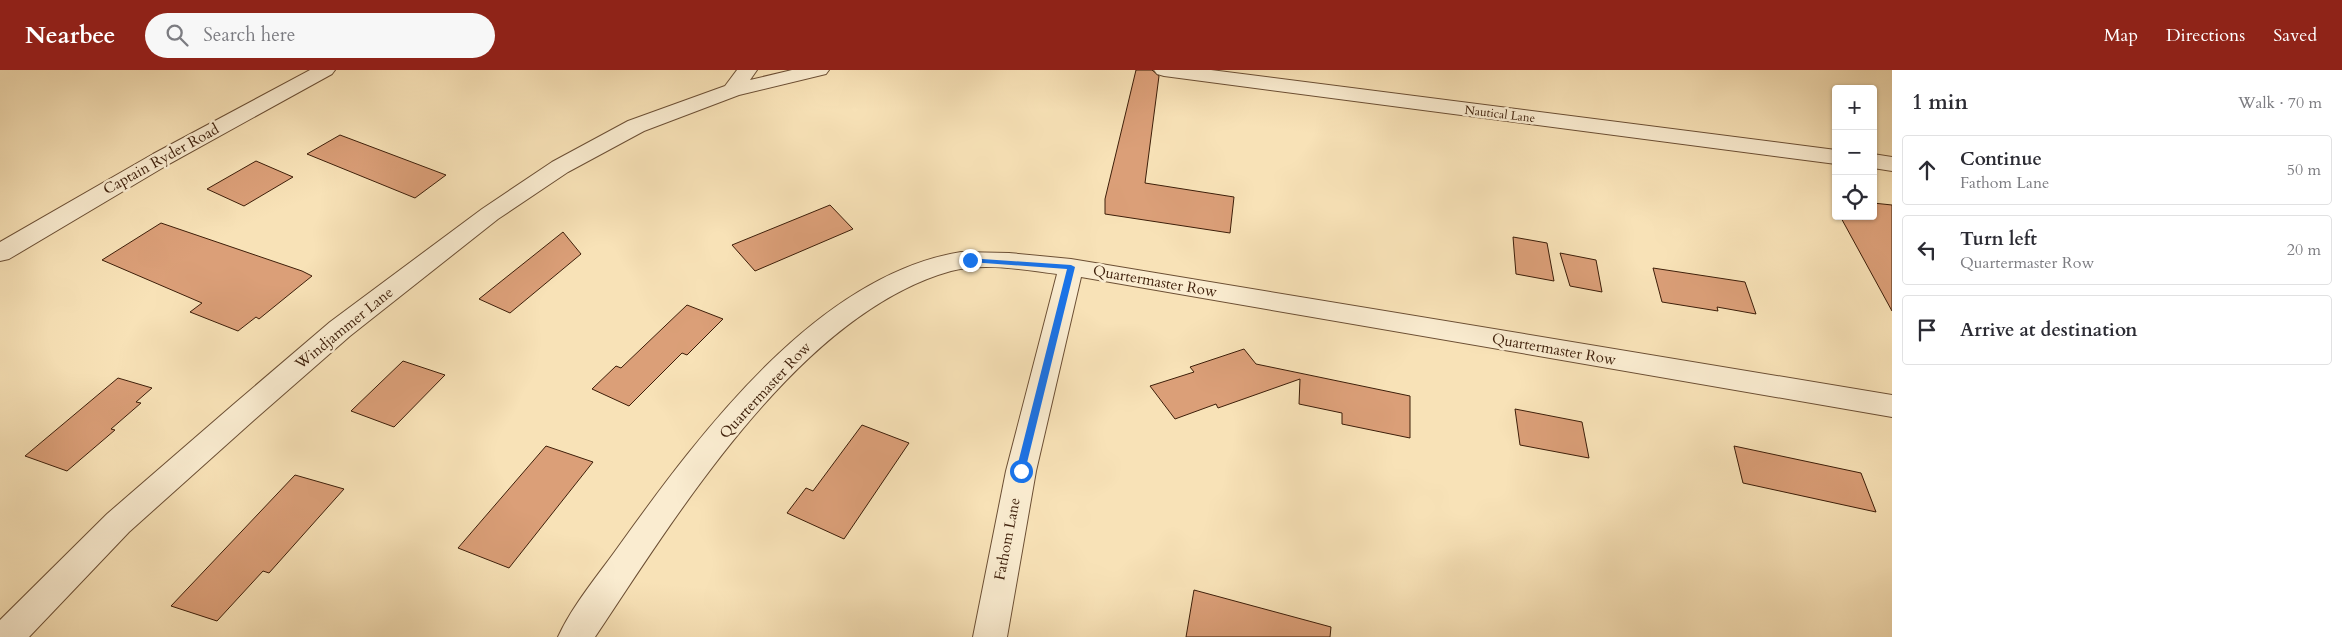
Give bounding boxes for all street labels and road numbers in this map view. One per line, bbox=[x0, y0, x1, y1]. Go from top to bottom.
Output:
street label: Nautical Lane bbox=[1464, 102, 1536, 126]
street label: Captain Ryder Road bbox=[100, 119, 222, 199]
street label: Quartermaster Row bbox=[1091, 260, 1219, 302]
street label: Windjammer Lane bbox=[290, 282, 397, 374]
street label: Quartermaster Row bbox=[1490, 328, 1618, 370]
street label: Quartermaster Row bbox=[715, 337, 815, 443]
street label: Fathom Lane bbox=[989, 496, 1025, 582]

